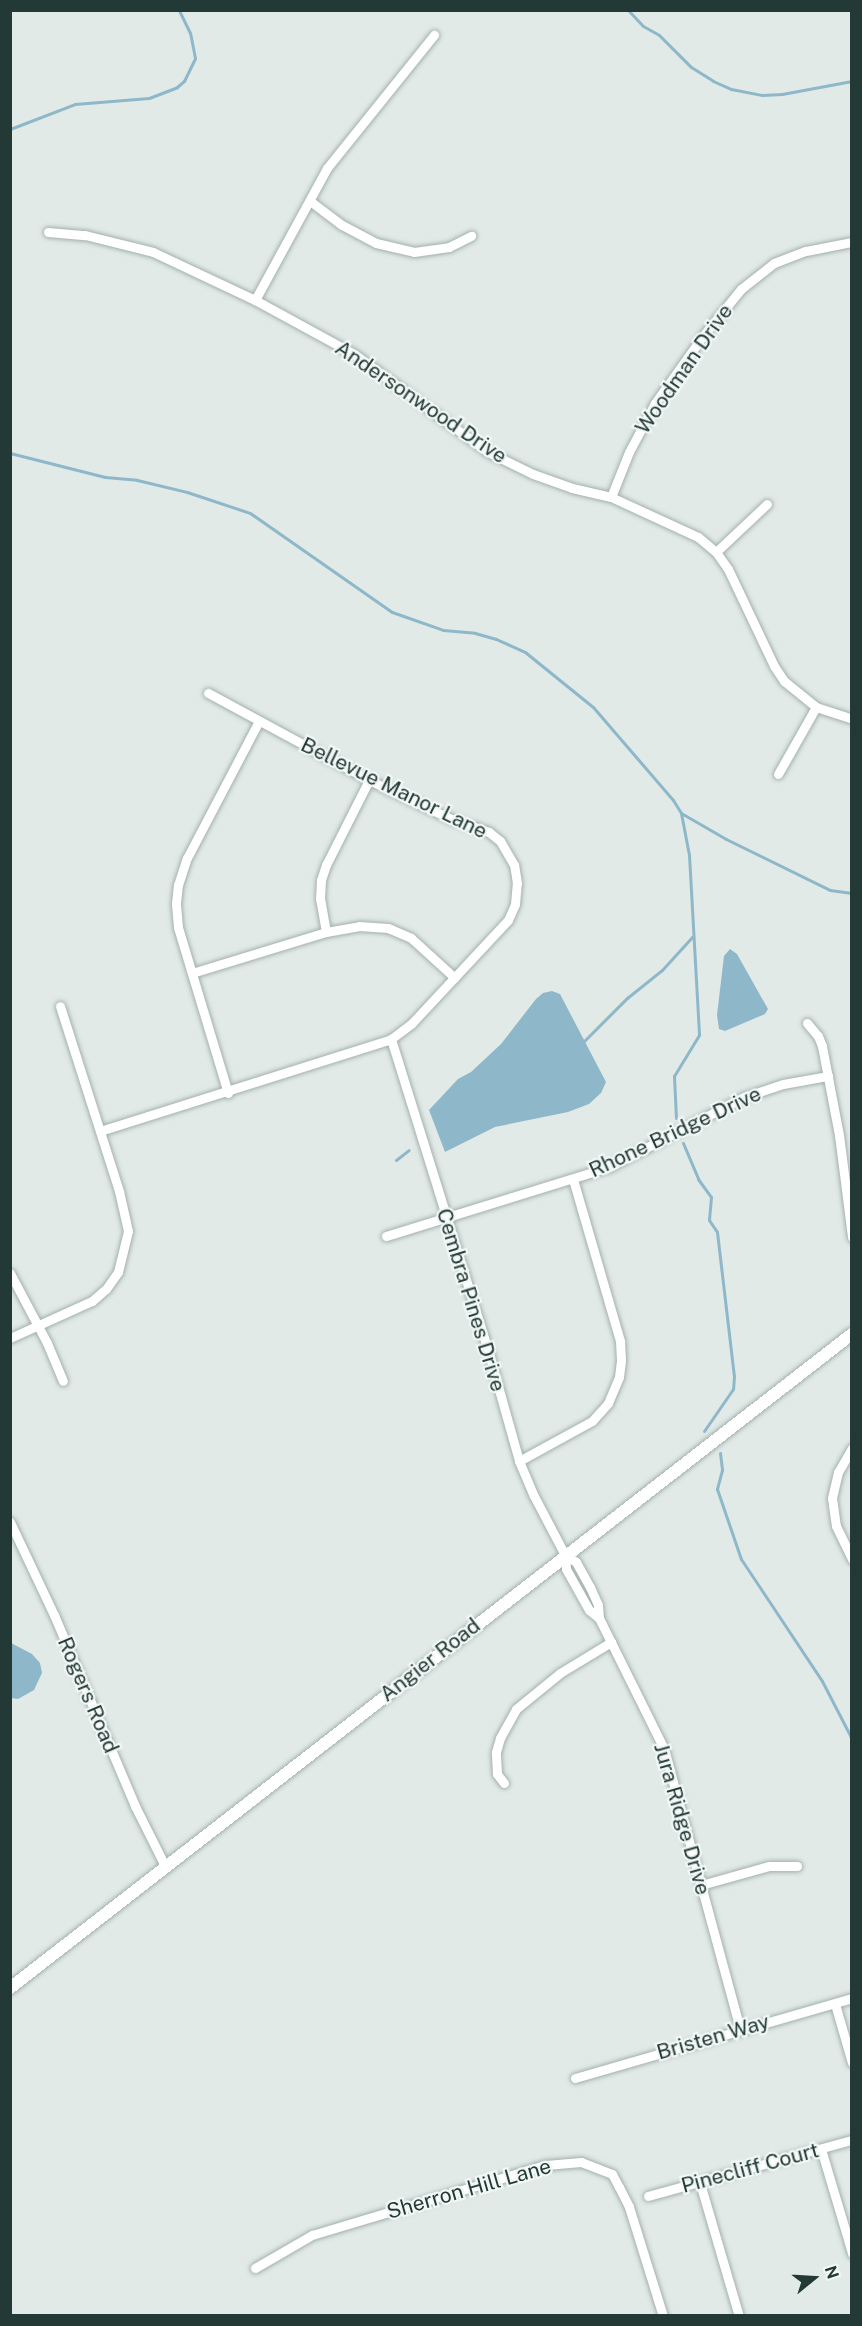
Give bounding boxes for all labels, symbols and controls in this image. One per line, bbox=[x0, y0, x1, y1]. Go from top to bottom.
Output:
street label: Woodman Drive bbox=[630, 299, 738, 439]
street label: Andersonwood Drive bbox=[330, 335, 512, 469]
street label: Bellevue Manor Lane bbox=[297, 732, 491, 844]
street label: Rhone Bridge Drive bbox=[585, 1081, 765, 1183]
street label: Cembra Pines Drive bbox=[431, 1205, 511, 1395]
street label: Angier Road bbox=[375, 1613, 485, 1707]
street label: Rogers Road bbox=[52, 1633, 124, 1757]
street label: Jura Ridge Drive bbox=[648, 1740, 716, 1898]
street label: Bristen Way bbox=[654, 2009, 772, 2065]
street label: Pinecliff Court bbox=[678, 2138, 822, 2198]
street label: Sherron Hill Lane bbox=[384, 2153, 554, 2225]
north arrow bbox=[784, 2248, 844, 2308]
text: N bbox=[821, 2263, 843, 2281]

